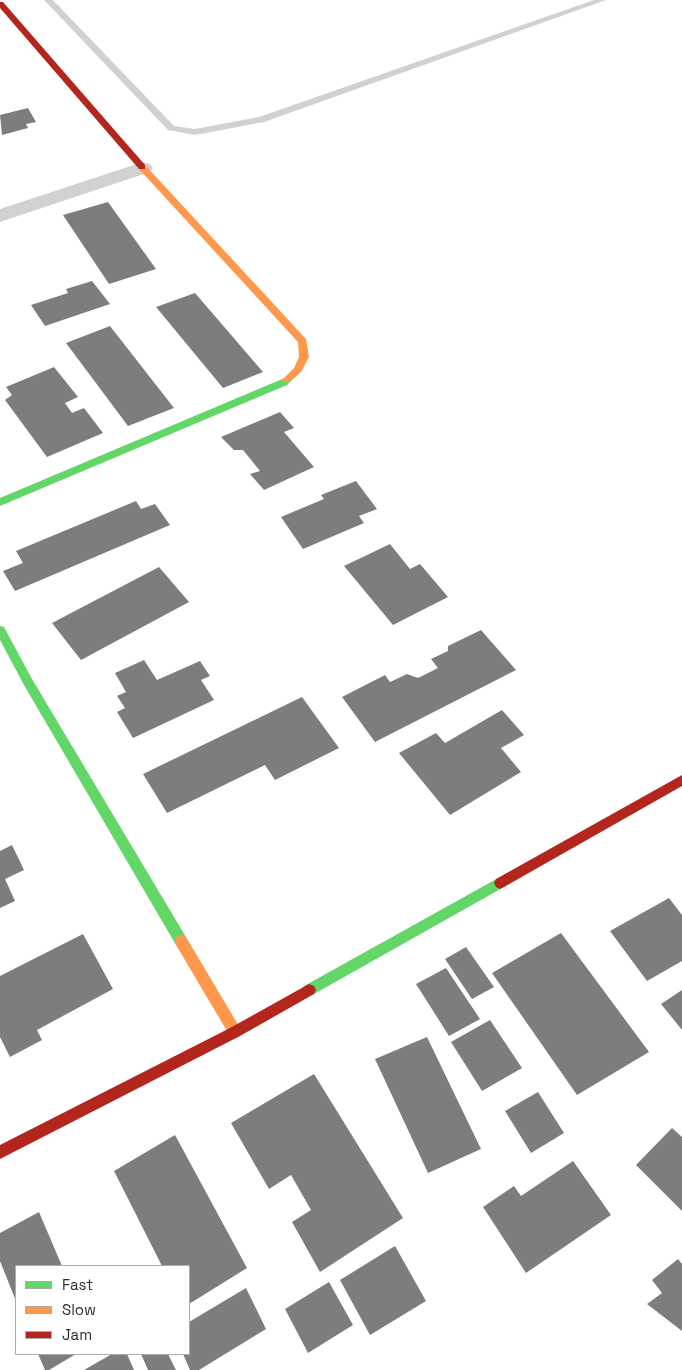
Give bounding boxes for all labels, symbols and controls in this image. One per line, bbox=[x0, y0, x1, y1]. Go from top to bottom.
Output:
legend bbox=[15, 1265, 190, 1355]
text: Fast bbox=[62, 1275, 93, 1294]
text: Slow bbox=[62, 1300, 96, 1319]
text: Jam bbox=[62, 1325, 92, 1344]

